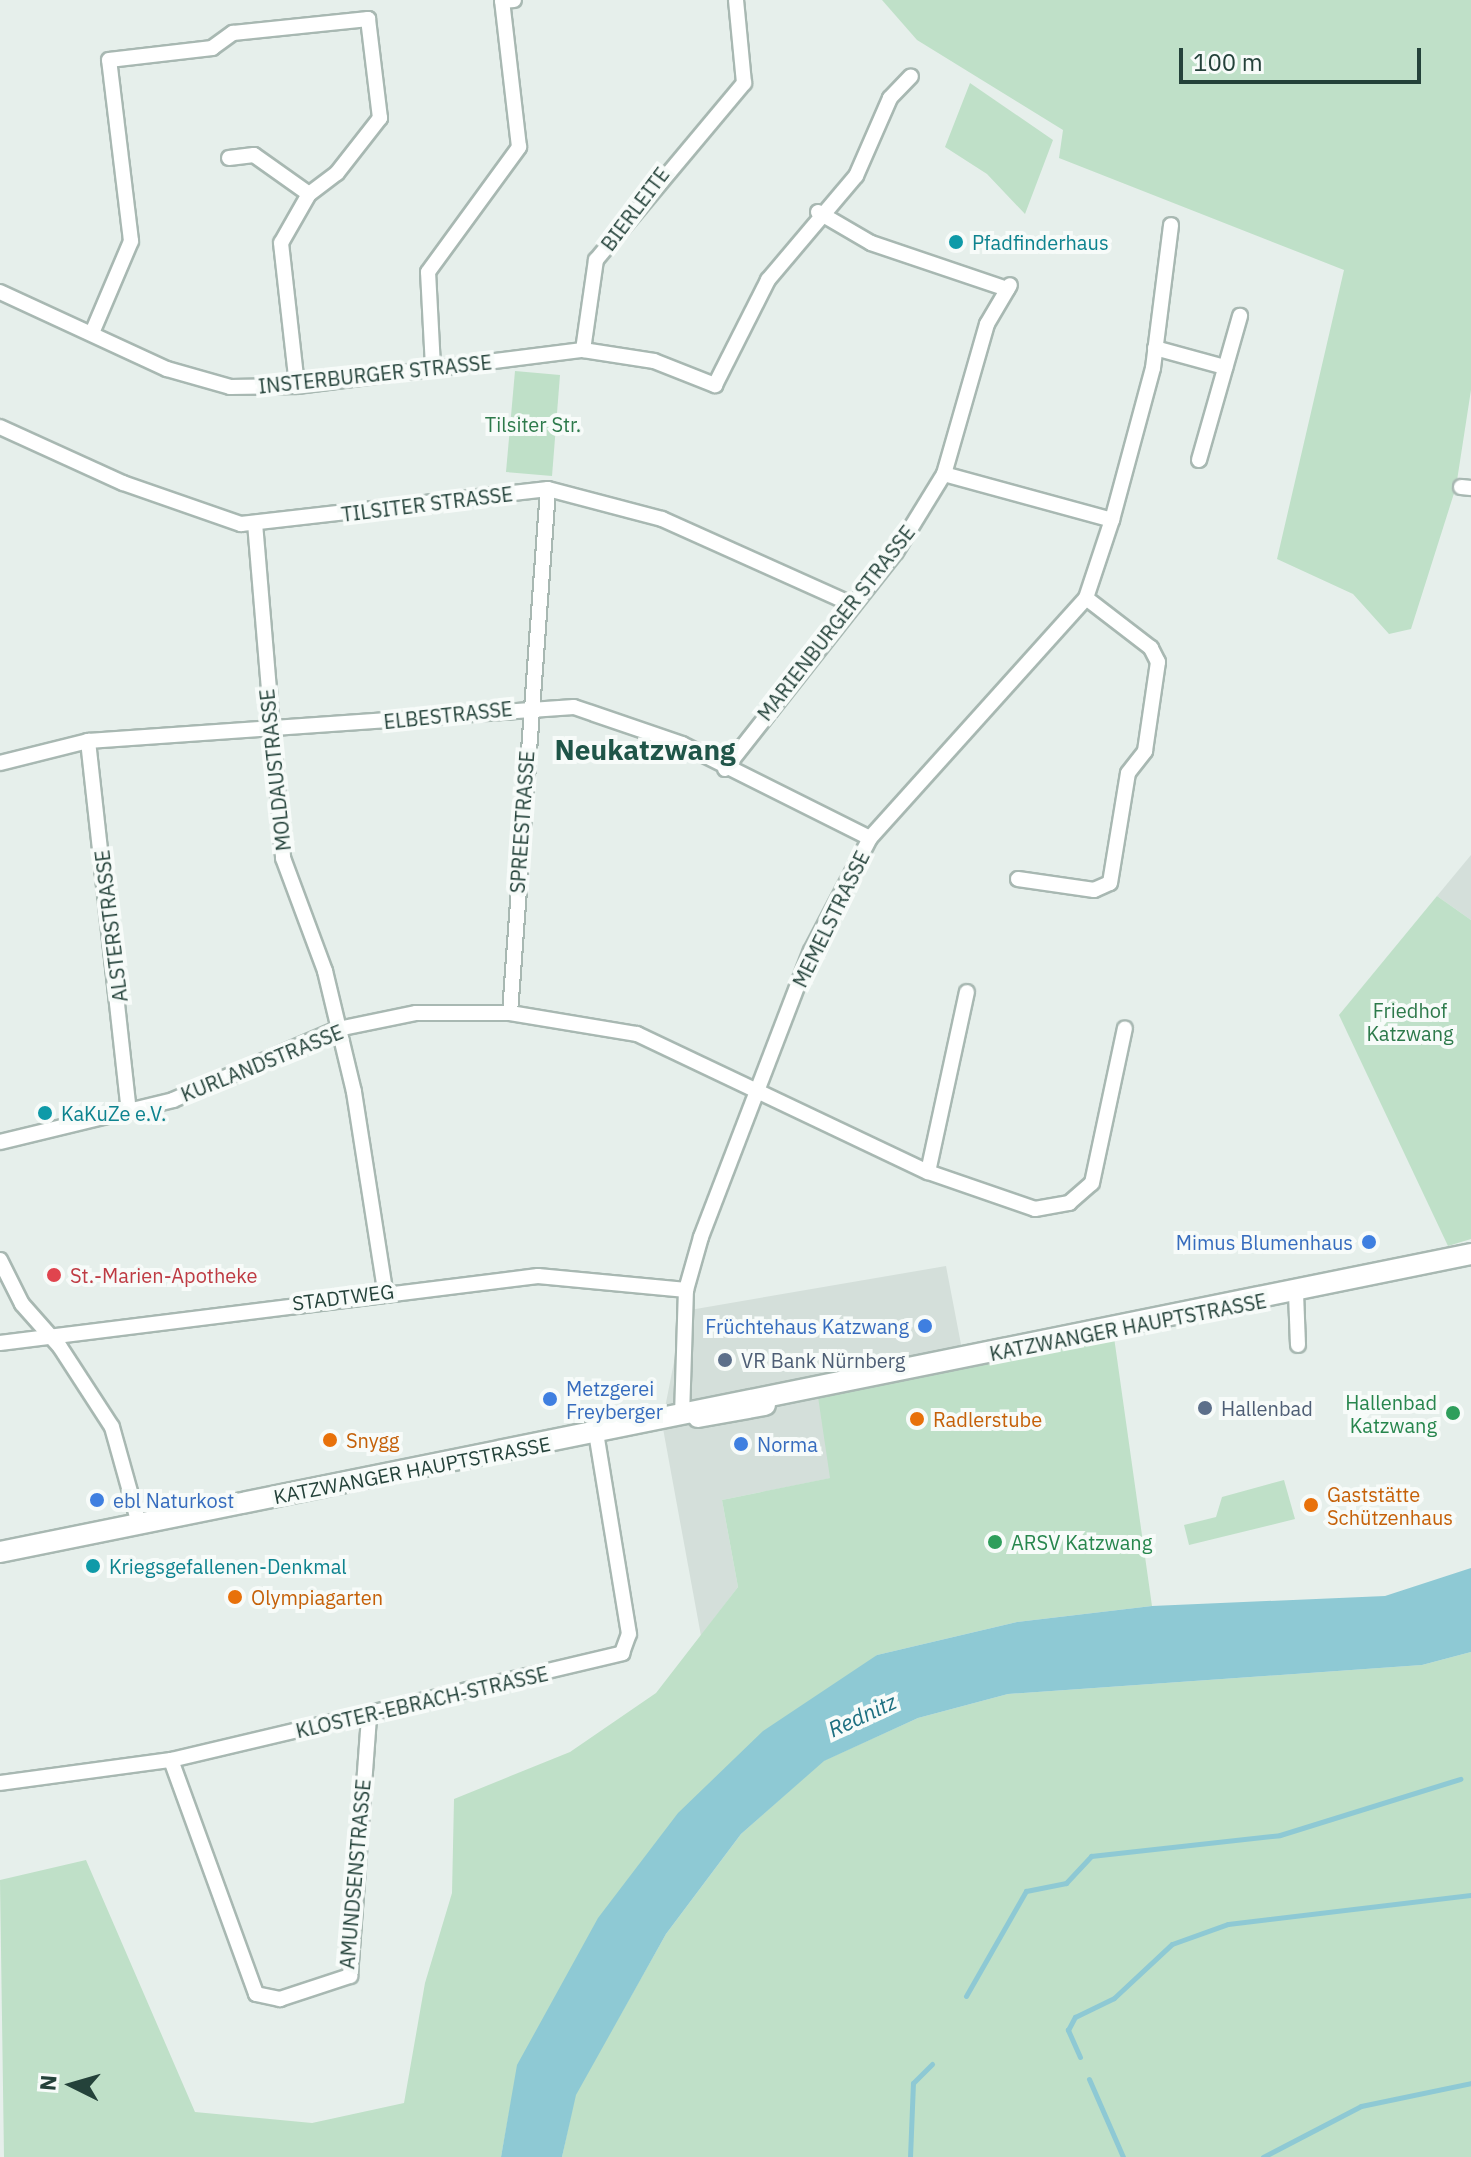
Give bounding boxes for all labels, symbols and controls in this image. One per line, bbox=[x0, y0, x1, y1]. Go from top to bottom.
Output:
scale bar bbox=[1183, 32, 1425, 82]
text: 100 m bbox=[1193, 46, 1263, 78]
street label: BIERLEITE bbox=[596, 163, 674, 255]
place label: Pfadfinderhaus bbox=[972, 230, 1109, 254]
marker: Pfadfinderhaus bbox=[947, 233, 965, 251]
street label: INSTERBURGER STRASSE bbox=[257, 350, 493, 398]
park label: Tilsiter Str. bbox=[485, 412, 581, 436]
street label: TILSITER STRASSE bbox=[340, 482, 514, 526]
street label: MARIENBURGER STRASSE bbox=[752, 521, 920, 725]
street label: MOLDAUSTRASSE bbox=[255, 688, 295, 852]
street label: ELBESTRASSE bbox=[382, 696, 514, 734]
district label: Neukatzwang bbox=[554, 733, 736, 767]
street label: SPREESTRASSE bbox=[505, 750, 539, 894]
street label: MEMELSTRASSE bbox=[788, 847, 874, 991]
street label: ALSTERSTRASSE bbox=[90, 848, 132, 1004]
park label: Friedhof Katzwang bbox=[1366, 999, 1454, 1046]
street label: KURLANDSTRASSE bbox=[177, 1019, 347, 1107]
place label: KaKuZe e.V. bbox=[61, 1101, 166, 1125]
marker: KaKuZe e.V. bbox=[36, 1104, 54, 1122]
place label: Mimus Blumenhaus bbox=[1176, 1230, 1353, 1254]
marker: Mimus Blumenhaus bbox=[1360, 1233, 1378, 1251]
place label: St.-Marien-Apotheke bbox=[70, 1263, 257, 1287]
marker: St.-Marien-Apotheke bbox=[45, 1266, 63, 1284]
street label: STADTWEG bbox=[291, 1279, 395, 1315]
street label: KATZWANGER HAUPTSTRASSE bbox=[987, 1288, 1269, 1366]
place label: Früchtehaus Katzwang bbox=[705, 1314, 909, 1338]
marker: Früchtehaus Katzwang bbox=[916, 1317, 934, 1335]
place label: VR Bank Nürnberg bbox=[741, 1348, 905, 1372]
marker: VR Bank Nürnberg bbox=[716, 1351, 734, 1369]
place label: Metzgerei Freyberger bbox=[566, 1376, 663, 1423]
marker: Metzgerei Freyberger bbox=[541, 1390, 559, 1408]
place label: Hallenbad Katzwang bbox=[1345, 1390, 1437, 1437]
place label: Hallenbad bbox=[1221, 1396, 1313, 1420]
marker: Hallenbad bbox=[1196, 1399, 1214, 1417]
marker: Hallenbad Katzwang bbox=[1444, 1404, 1462, 1422]
place label: Radlerstube bbox=[933, 1407, 1042, 1431]
marker: Radlerstube bbox=[908, 1410, 926, 1428]
place label: Snygg bbox=[346, 1428, 399, 1452]
street label: KATZWANGER HAUPTSTRASSE bbox=[271, 1431, 553, 1509]
marker: Snygg bbox=[321, 1431, 339, 1449]
place label: Norma bbox=[757, 1432, 818, 1456]
marker: Norma bbox=[732, 1435, 750, 1453]
place label: Gaststätte Schützenhaus bbox=[1327, 1482, 1453, 1529]
place label: ebl Naturkost bbox=[113, 1488, 234, 1512]
marker: ebl Naturkost bbox=[88, 1491, 106, 1509]
marker: Gaststätte Schützenhaus bbox=[1302, 1496, 1320, 1514]
place label: ARSV Katzwang bbox=[1011, 1530, 1152, 1554]
marker: ARSV Katzwang bbox=[986, 1533, 1004, 1551]
place label: Kriegsgefallenen-Denkmal bbox=[109, 1554, 347, 1578]
marker: Kriegsgefallenen-Denkmal bbox=[84, 1557, 102, 1575]
place label: Olympiagarten bbox=[251, 1585, 383, 1609]
marker: Olympiagarten bbox=[226, 1588, 244, 1606]
street label: KLOSTER-EBRACH-STRASSE bbox=[293, 1661, 551, 1743]
water label: Rednitz bbox=[824, 1688, 900, 1742]
street label: AMUNDSENSTRASSE bbox=[335, 1778, 375, 1970]
north arrow bbox=[32, 2045, 112, 2125]
text: N bbox=[32, 2074, 63, 2092]

